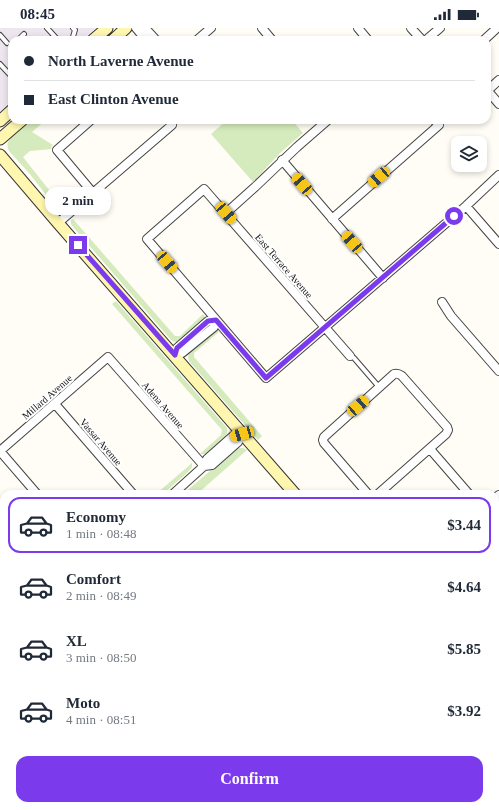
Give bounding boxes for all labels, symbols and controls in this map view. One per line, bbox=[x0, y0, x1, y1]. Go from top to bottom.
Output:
text: 08:45 bbox=[20, 6, 55, 22]
text: North Laverne Avenue bbox=[48, 53, 194, 69]
text: East Clinton Avenue bbox=[48, 91, 179, 107]
map controls bbox=[451, 136, 487, 172]
button: layers bbox=[451, 136, 487, 172]
car bbox=[366, 165, 392, 189]
car bbox=[290, 171, 314, 197]
callout: 2 min bbox=[45, 187, 111, 215]
text: 2 min bbox=[62, 193, 94, 208]
car bbox=[214, 200, 238, 226]
route start bbox=[445, 207, 463, 225]
car bbox=[340, 229, 364, 255]
street label: East Terrace Avenue bbox=[253, 232, 315, 301]
route end bbox=[69, 236, 87, 254]
car bbox=[155, 249, 179, 275]
street label: Millard Avenue bbox=[20, 372, 75, 422]
street label: Adena Avenue bbox=[140, 379, 187, 431]
car bbox=[345, 394, 371, 418]
street label: Vassar Avenue bbox=[78, 416, 125, 468]
car bbox=[229, 425, 255, 443]
icon: car bbox=[18, 507, 54, 543]
text: Economy bbox=[66, 509, 126, 525]
text: $3.44 bbox=[447, 517, 481, 533]
text: 1 min · 08:48 bbox=[66, 526, 136, 541]
icon: car bbox=[18, 569, 54, 605]
text: Comfort bbox=[66, 571, 121, 587]
text: $4.64 bbox=[447, 579, 481, 595]
text: 2 min · 08:49 bbox=[66, 588, 136, 603]
icon: car bbox=[18, 631, 54, 667]
text: XL bbox=[66, 633, 87, 649]
text: $5.85 bbox=[447, 641, 481, 657]
text: 3 min · 08:50 bbox=[66, 650, 136, 665]
icon: car bbox=[18, 693, 54, 729]
text: Moto bbox=[66, 695, 100, 711]
text: $3.92 bbox=[447, 703, 481, 719]
text: 4 min · 08:51 bbox=[66, 712, 136, 727]
button: Confirm bbox=[16, 756, 483, 802]

